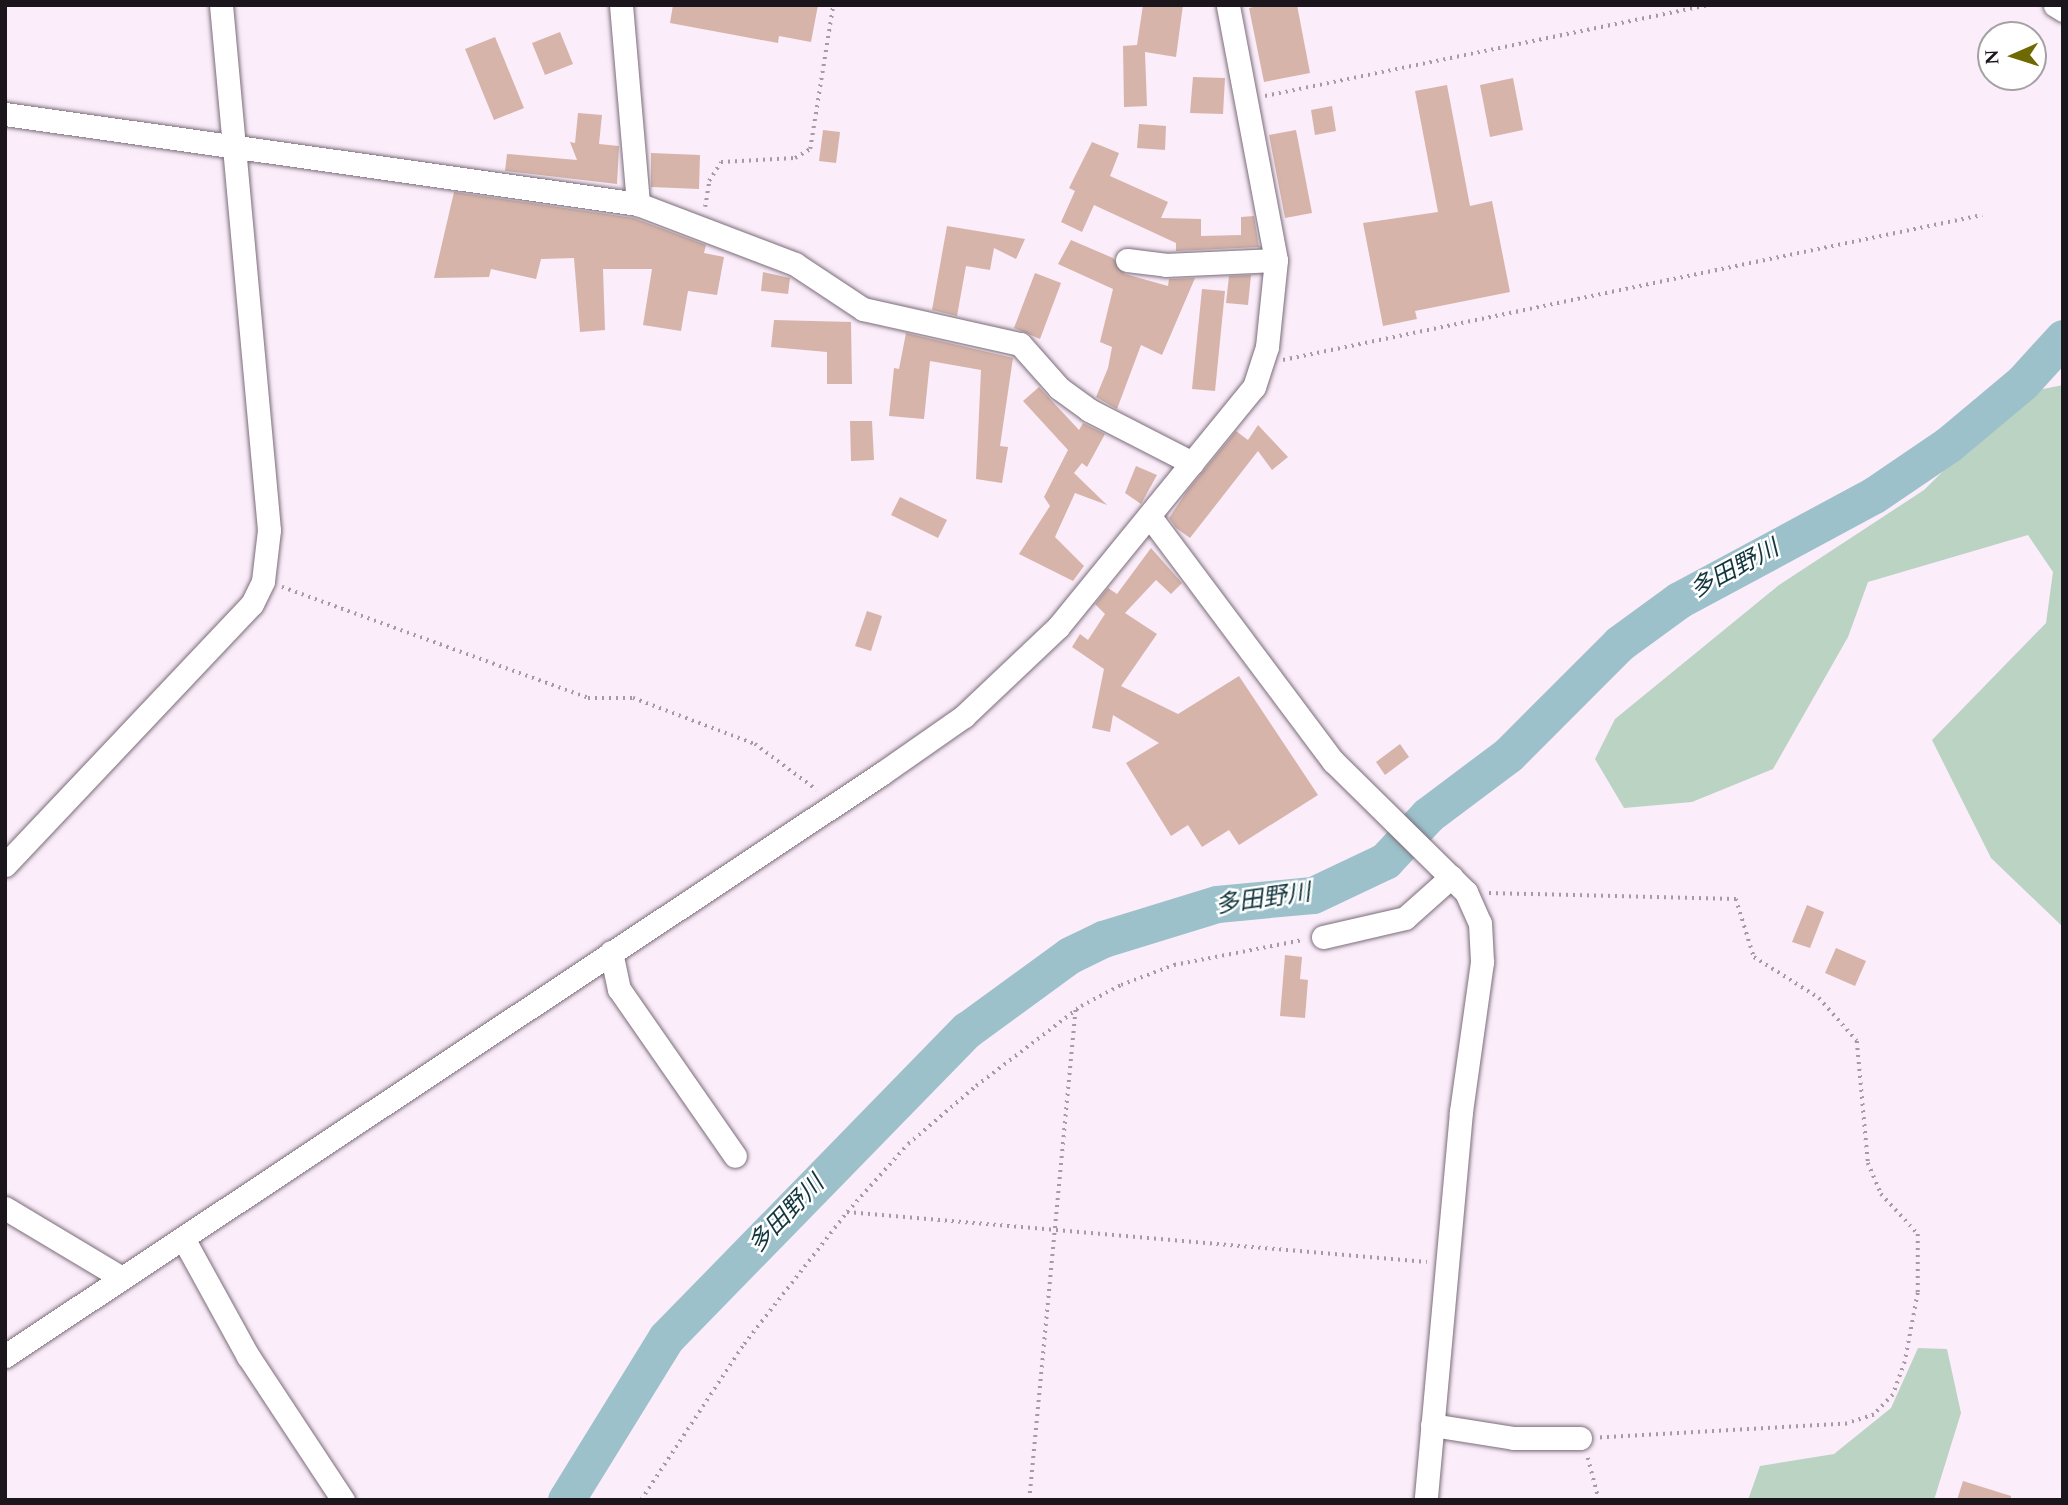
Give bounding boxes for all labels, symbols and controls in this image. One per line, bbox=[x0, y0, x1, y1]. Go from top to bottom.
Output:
north arrow bbox=[1977, 21, 2047, 91]
text: N bbox=[1978, 49, 2007, 66]
water label: 多田野川 bbox=[1686, 535, 1784, 605]
water label: 多田野川 bbox=[1213, 879, 1313, 921]
water label: 多田野川 bbox=[743, 1170, 831, 1260]

